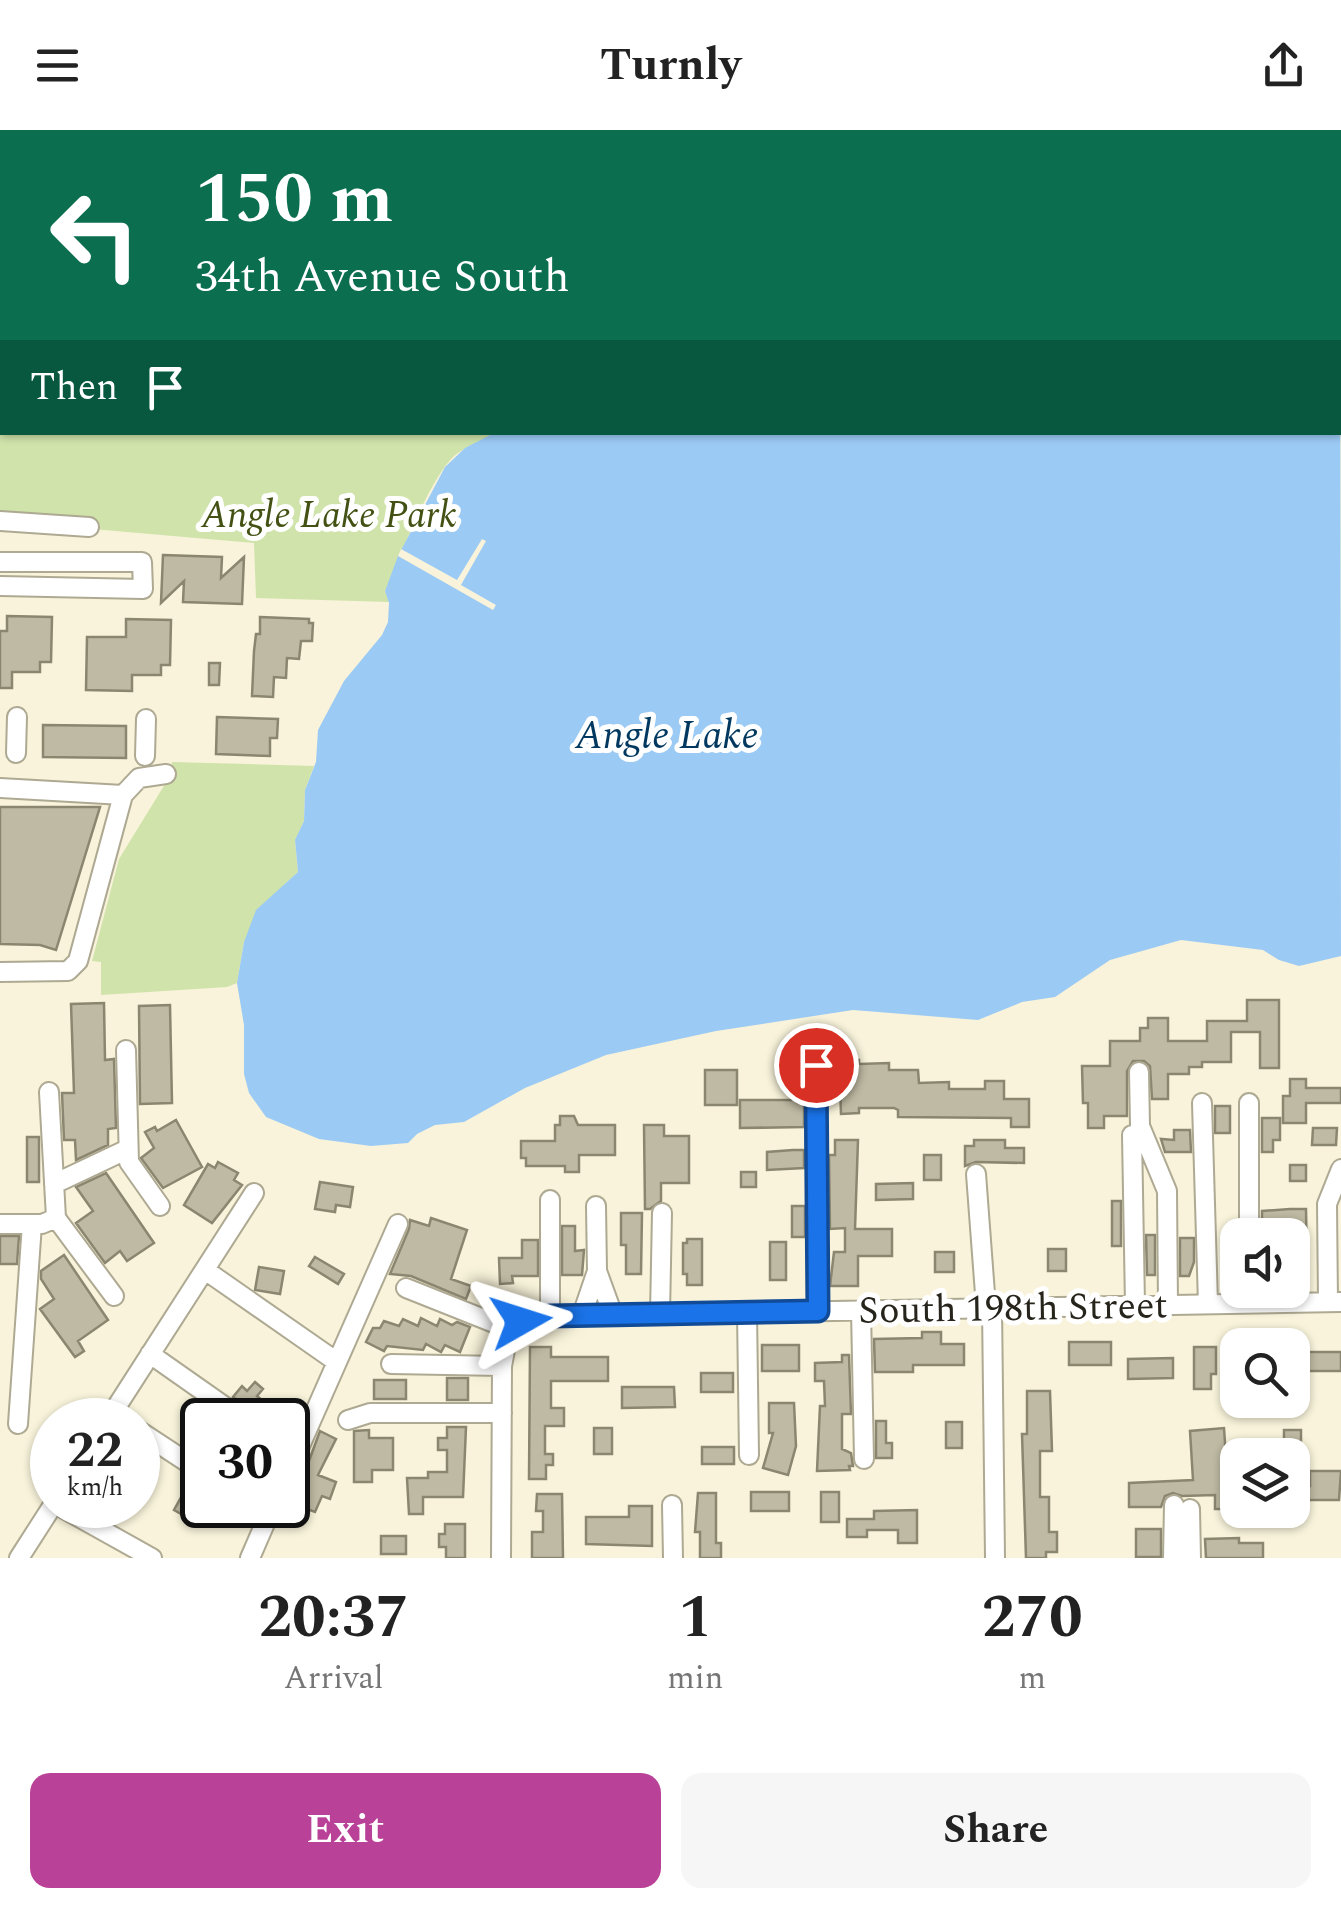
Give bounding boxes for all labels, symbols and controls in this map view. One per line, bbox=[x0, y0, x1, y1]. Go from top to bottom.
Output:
text: Turnly bbox=[600, 31, 741, 100]
icon: menu bbox=[30, 38, 85, 93]
icon: share bbox=[1256, 38, 1311, 93]
text: 150 m bbox=[195, 147, 393, 253]
icon: left bbox=[30, 170, 160, 300]
text: 34th Avenue South bbox=[195, 243, 570, 312]
text: Then bbox=[30, 359, 118, 417]
icon: arrive bbox=[138, 360, 193, 415]
park label: Angle Lake Park bbox=[200, 487, 457, 545]
water label: Angle Lake bbox=[574, 706, 759, 767]
pin bbox=[774, 1023, 859, 1108]
icon: arrive bbox=[789, 1038, 844, 1093]
map controls bbox=[1220, 1218, 1310, 1528]
button: sound bbox=[1220, 1218, 1310, 1308]
position arrow bbox=[469, 1269, 573, 1373]
street label: South 198th Street bbox=[858, 1277, 1168, 1341]
button: search bbox=[1220, 1328, 1310, 1418]
speed limit sign: 30 bbox=[180, 1398, 310, 1528]
text: 22 bbox=[67, 1413, 123, 1489]
button: layers bbox=[1220, 1438, 1310, 1528]
text: km/h bbox=[67, 1469, 123, 1507]
text: 20:37 bbox=[258, 1572, 409, 1664]
text: 1 bbox=[679, 1572, 712, 1664]
text: 270 bbox=[982, 1572, 1083, 1664]
text: Arrival bbox=[284, 1654, 384, 1703]
text: min bbox=[667, 1654, 723, 1703]
text: m bbox=[1018, 1654, 1046, 1703]
button: Exit bbox=[30, 1773, 661, 1888]
button: Share bbox=[681, 1773, 1311, 1888]

